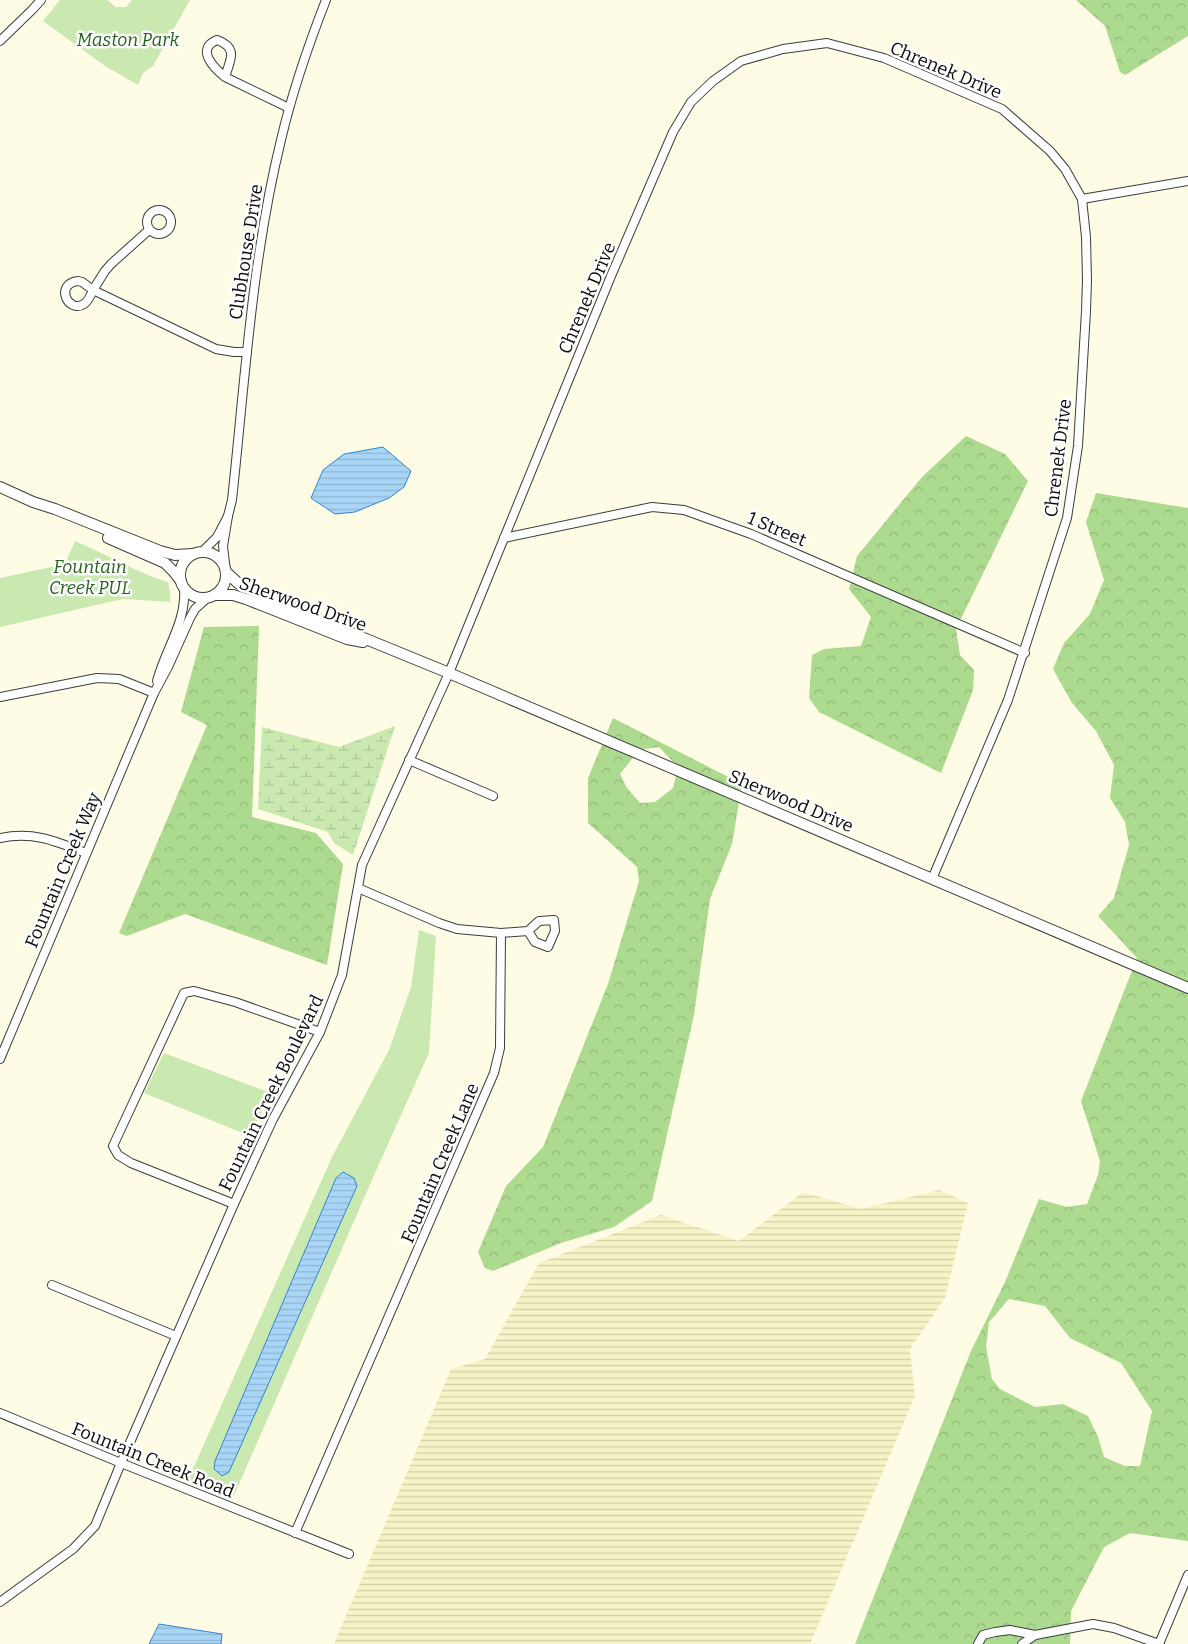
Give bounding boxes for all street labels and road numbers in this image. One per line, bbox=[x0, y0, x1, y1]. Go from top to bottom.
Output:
street label: Chrenek Drive bbox=[887, 37, 1005, 103]
street label: Clubhouse Drive bbox=[224, 183, 268, 321]
street label: Chrenek Drive bbox=[554, 239, 620, 357]
street label: Chrenek Drive bbox=[1040, 398, 1076, 518]
street label: 1 Street bbox=[744, 507, 810, 551]
street label: Sherwood Drive bbox=[236, 572, 370, 636]
street label: Sherwood Drive bbox=[725, 765, 857, 837]
street label: Fountain Creek Way bbox=[20, 789, 106, 951]
street label: Fountain Creek Boulevard bbox=[214, 991, 328, 1195]
street label: Fountain Creek Lane bbox=[396, 1080, 484, 1246]
street label: Fountain Creek Road bbox=[69, 1417, 238, 1503]

